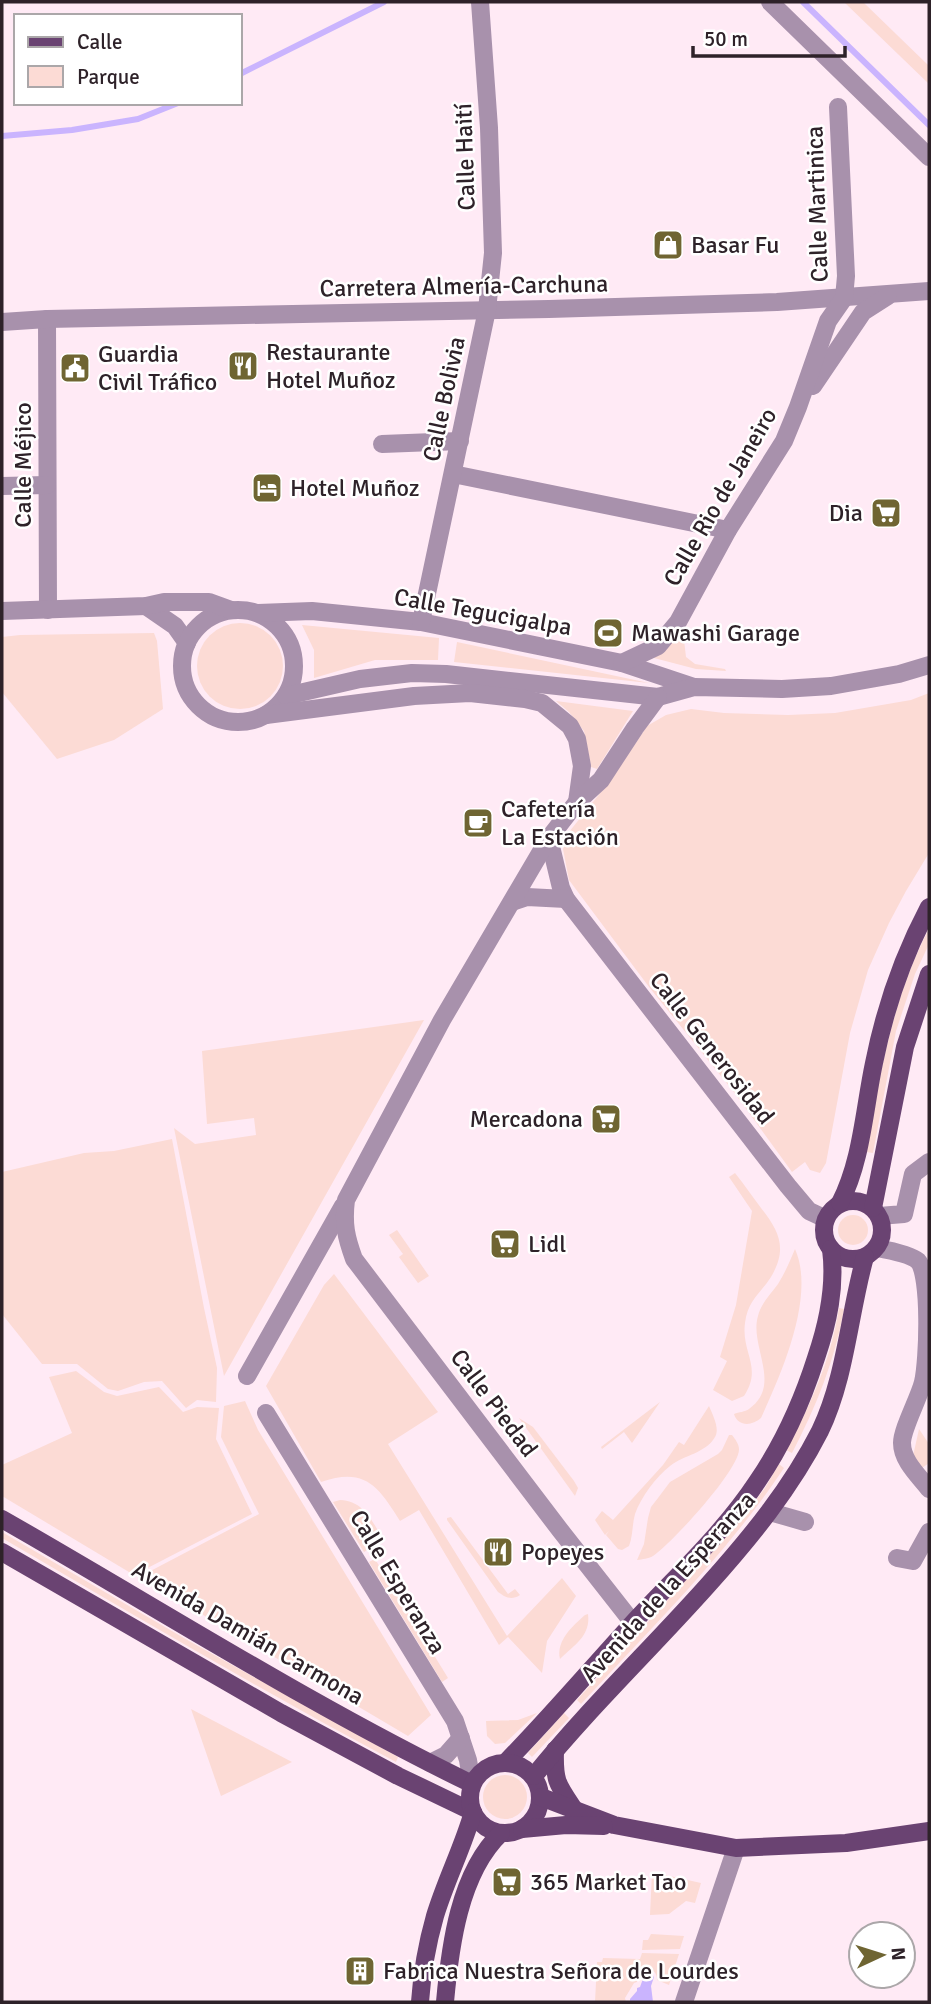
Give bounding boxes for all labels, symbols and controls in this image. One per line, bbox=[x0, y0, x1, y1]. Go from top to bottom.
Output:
legend bbox=[14, 14, 242, 105]
scale bar bbox=[693, 14, 845, 58]
text: 50 m bbox=[704, 26, 748, 52]
text: Calle bbox=[77, 29, 123, 55]
text: Parque bbox=[77, 64, 140, 90]
street label: Calle Haití bbox=[448, 102, 482, 211]
street label: Calle Martinica bbox=[799, 125, 835, 283]
shop icon: Basar Fu bbox=[651, 228, 685, 262]
place label: Basar Fu bbox=[691, 230, 779, 260]
street label: Carretera Almería-Carchuna bbox=[319, 268, 609, 304]
street label: Calle Bolivia bbox=[416, 334, 472, 464]
place label: Restaurante Hotel Muñoz bbox=[266, 337, 395, 395]
place label: Guardia Civil Tráfico bbox=[98, 339, 217, 397]
restaurant icon: Restaurante Hotel Muñoz bbox=[226, 349, 260, 383]
public building icon: Guardia Civil Tráfico bbox=[58, 351, 92, 385]
street label: Calle Méjico bbox=[8, 402, 38, 528]
street label: Calle Rio de Janeiro bbox=[657, 403, 783, 591]
hotel icon: Hotel Muñoz bbox=[250, 471, 284, 505]
place label: Hotel Muñoz bbox=[290, 473, 419, 503]
supermarket icon: Dia bbox=[869, 496, 903, 530]
place label: Dia bbox=[829, 498, 863, 528]
street label: Calle Tegucigalpa bbox=[392, 582, 574, 642]
sports icon: Mawashi Garage bbox=[591, 616, 625, 650]
place label: Mawashi Garage bbox=[631, 618, 800, 648]
place label: Cafetería La Estación bbox=[501, 794, 619, 852]
cafe icon: Cafetería La Estación bbox=[461, 806, 495, 840]
street label: Calle Generosidad bbox=[643, 966, 781, 1130]
supermarket icon: Mercadona bbox=[589, 1102, 623, 1136]
place label: Mercadona bbox=[469, 1104, 583, 1134]
supermarket icon: Lidl bbox=[488, 1227, 522, 1261]
place label: Lidl bbox=[528, 1229, 566, 1259]
street label: Calle Piedad bbox=[444, 1343, 544, 1463]
street label: Avenida de la Esperanza bbox=[574, 1485, 762, 1689]
street label: Calle Esperanza bbox=[343, 1504, 453, 1660]
restaurant icon: Popeyes bbox=[481, 1535, 515, 1569]
place label: Popeyes bbox=[521, 1537, 604, 1567]
street label: Avenida Damián Carmona bbox=[127, 1554, 369, 1712]
supermarket icon: 365 Market Tao bbox=[490, 1865, 524, 1899]
place label: 365 Market Tao bbox=[530, 1867, 686, 1897]
north arrow bbox=[847, 1920, 917, 1990]
text: N bbox=[886, 1946, 910, 1961]
building icon: Fabrica Nuestra Señora de Lourdes bbox=[343, 1954, 377, 1988]
place label: Fabrica Nuestra Señora de Lourdes bbox=[383, 1956, 739, 1986]

